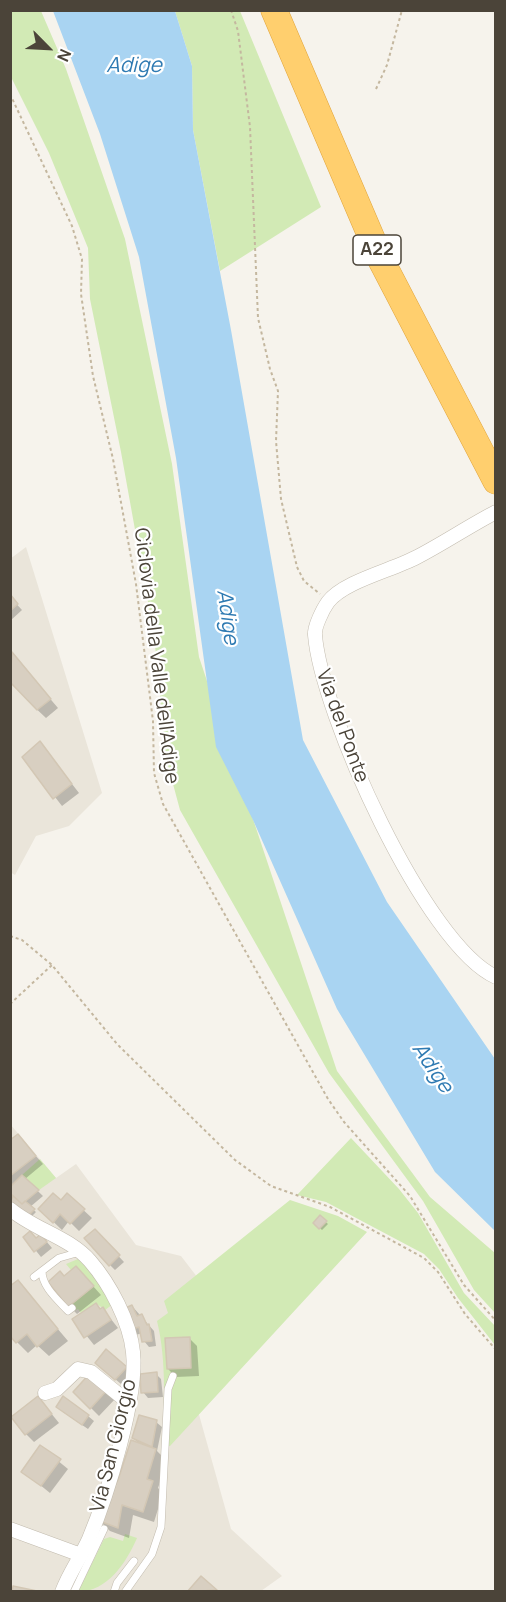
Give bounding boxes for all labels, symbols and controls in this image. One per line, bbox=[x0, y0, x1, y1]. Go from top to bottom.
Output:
north arrow bbox=[18, 18, 78, 78]
text: N bbox=[52, 46, 77, 65]
water label: Adige bbox=[106, 53, 162, 79]
road number: A22 bbox=[353, 235, 401, 265]
street label: Ciclovia della Valle dell'Adige bbox=[128, 527, 184, 785]
water label: Adige bbox=[211, 588, 243, 646]
street label: Via del Ponte bbox=[310, 666, 374, 786]
water label: Adige bbox=[406, 1038, 458, 1098]
street label: Via San Giorgio bbox=[86, 1377, 142, 1515]

